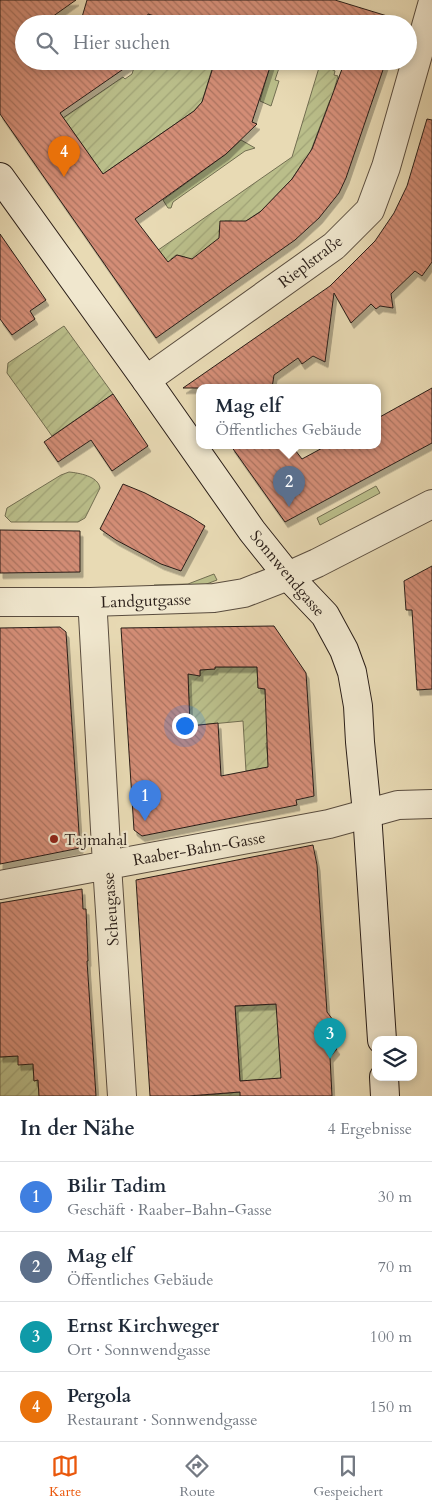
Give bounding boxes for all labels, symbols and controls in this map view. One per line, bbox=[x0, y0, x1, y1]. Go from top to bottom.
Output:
search box bbox=[15, 15, 417, 70]
icon: search bbox=[33, 29, 61, 57]
text: Hier suchen bbox=[73, 30, 170, 56]
pin: 4 bbox=[48, 136, 80, 177]
street label: Rieplstraße bbox=[274, 230, 347, 293]
popup bbox=[196, 384, 381, 449]
text: Mag elf bbox=[215, 393, 281, 419]
text: Öffentliches Gebäude bbox=[215, 419, 362, 441]
pin: 2 bbox=[273, 466, 305, 507]
street label: Sonnwendgasse bbox=[245, 526, 330, 621]
street label: Landgutgasse bbox=[100, 588, 192, 614]
your location bbox=[172, 713, 198, 739]
pin: 1 bbox=[129, 780, 161, 821]
street label: Raaber-Bahn-Gasse bbox=[131, 827, 267, 871]
place label: Tajmahal bbox=[64, 829, 127, 851]
marker: Tajmahal bbox=[48, 833, 60, 845]
street label: Scheugasse bbox=[97, 871, 125, 947]
pin: 3 bbox=[314, 1018, 346, 1059]
map controls bbox=[372, 1036, 417, 1081]
button: layers bbox=[372, 1036, 417, 1081]
text: In der Nähe bbox=[20, 1114, 135, 1143]
text: 4 Ergebnisse bbox=[327, 1118, 412, 1140]
text: Bilir Tadim bbox=[67, 1173, 166, 1199]
text: 1 bbox=[32, 1186, 40, 1208]
text: 30 m bbox=[378, 1186, 412, 1208]
text: Geschäft · Raaber-Bahn-Gasse bbox=[67, 1199, 272, 1221]
text: Mag elf bbox=[67, 1243, 133, 1269]
text: 2 bbox=[32, 1256, 40, 1278]
text: 70 m bbox=[378, 1256, 412, 1278]
text: Öffentliches Gebäude bbox=[67, 1269, 214, 1291]
text: Ernst Kirchweger bbox=[67, 1313, 219, 1339]
text: 3 bbox=[32, 1326, 40, 1348]
text: 100 m bbox=[370, 1326, 412, 1348]
text: Ort · Sonnwendgasse bbox=[67, 1339, 211, 1361]
text: Pergola bbox=[67, 1383, 131, 1409]
text: 4 bbox=[32, 1396, 40, 1418]
text: 150 m bbox=[370, 1396, 412, 1418]
text: Restaurant · Sonnwendgasse bbox=[67, 1409, 257, 1431]
tab: Karte bbox=[49, 1452, 81, 1501]
tab: Route bbox=[179, 1452, 215, 1501]
tab: Gespeichert bbox=[313, 1452, 383, 1501]

